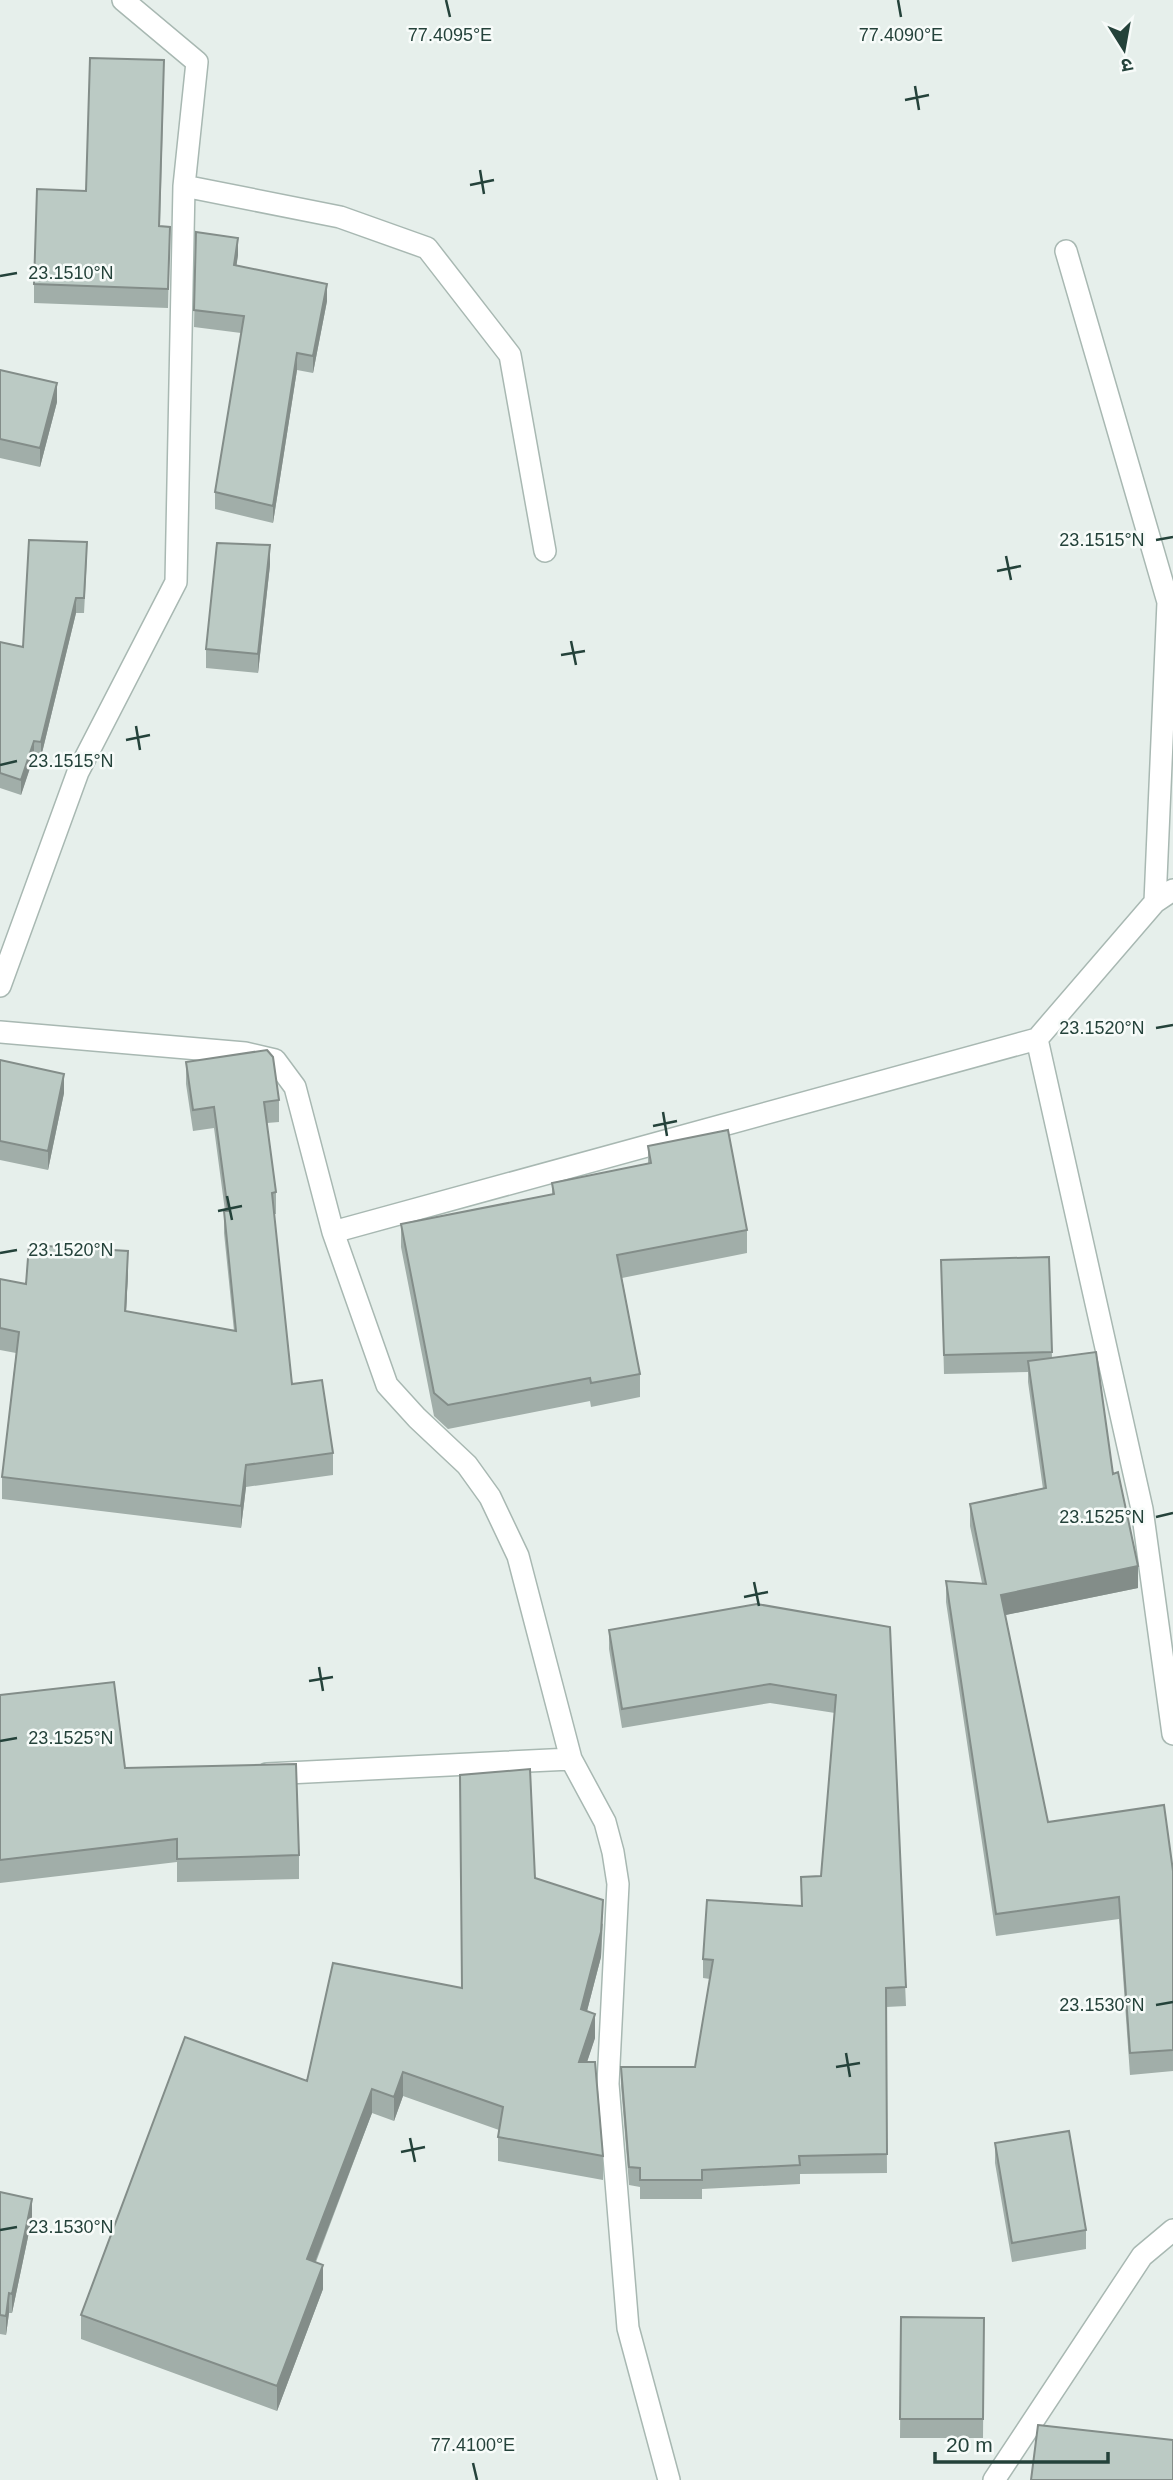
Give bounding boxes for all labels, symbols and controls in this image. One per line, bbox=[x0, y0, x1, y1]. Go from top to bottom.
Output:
north arrow bbox=[1089, 14, 1159, 84]
text: 77.4095°E bbox=[408, 25, 492, 45]
text: 77.4090°E bbox=[859, 25, 943, 45]
text: उ bbox=[1119, 54, 1135, 77]
text: 23.1510°N bbox=[28, 263, 114, 283]
text: 23.1515°N bbox=[1059, 530, 1145, 550]
text: 23.1515°N bbox=[28, 751, 114, 771]
text: 23.1520°N bbox=[1059, 1018, 1145, 1038]
text: 23.1520°N bbox=[28, 1240, 114, 1260]
text: 23.1525°N bbox=[1059, 1507, 1145, 1527]
text: 23.1525°N bbox=[28, 1728, 114, 1748]
text: 23.1530°N bbox=[1059, 1995, 1145, 2015]
text: 23.1530°N bbox=[28, 2217, 114, 2237]
scale bar bbox=[935, 2420, 1108, 2464]
text: 20 m bbox=[946, 2433, 993, 2456]
text: 77.4100°E bbox=[431, 2435, 515, 2455]

